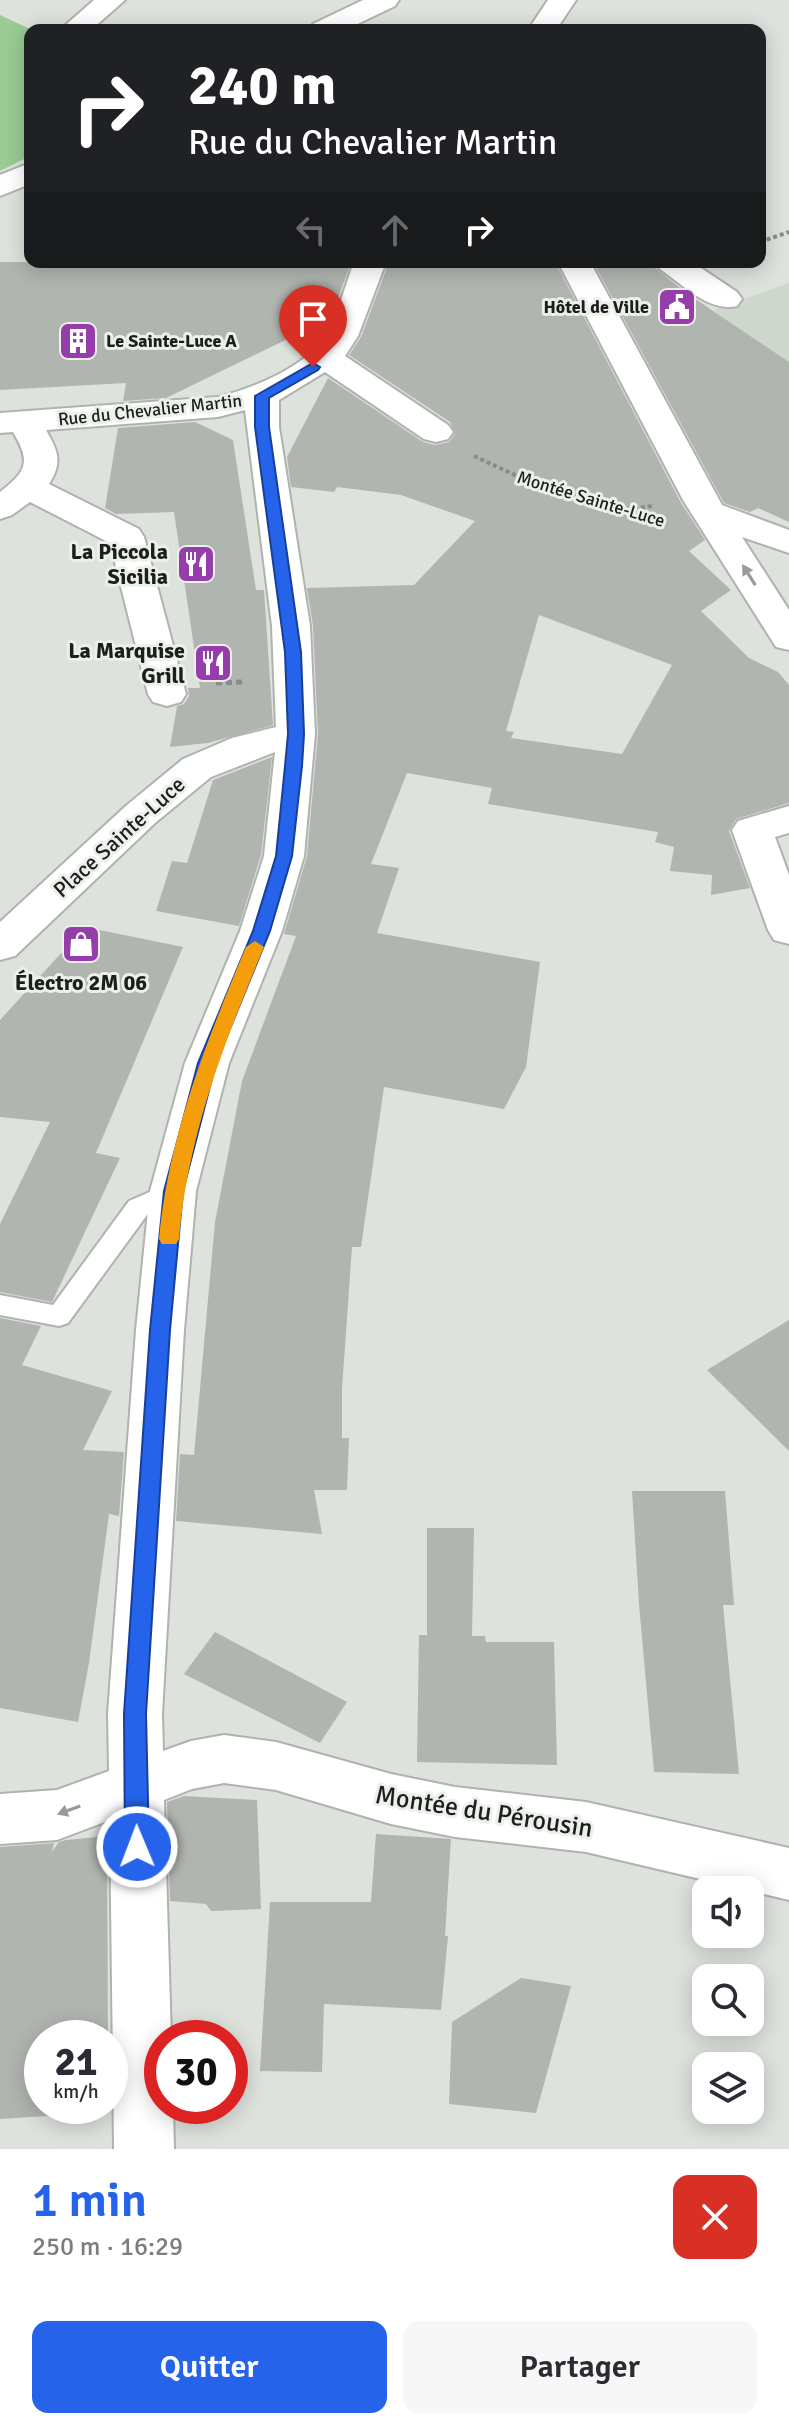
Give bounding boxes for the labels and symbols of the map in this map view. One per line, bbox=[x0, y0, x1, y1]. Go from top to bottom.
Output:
pin bbox=[279, 285, 347, 367]
public building icon: Hôtel de Ville bbox=[656, 286, 698, 328]
place label: Hôtel de Ville bbox=[543, 296, 649, 318]
building icon: Le Sainte-Luce A bbox=[57, 320, 99, 362]
place label: Le Sainte-Luce A bbox=[106, 330, 237, 352]
street label: Rue du Chevalier Martin bbox=[57, 389, 243, 431]
street label: Montée Sainte-Luce bbox=[514, 466, 668, 532]
place label: La Piccola Sicilia bbox=[71, 538, 168, 590]
restaurant icon: La Piccola Sicilia bbox=[175, 543, 217, 585]
one-way arrow bbox=[742, 564, 756, 586]
place label: La Marquise Grill bbox=[68, 637, 185, 689]
restaurant icon: La Marquise Grill bbox=[192, 642, 234, 684]
street label: Place Sainte-Luce bbox=[48, 771, 190, 903]
shop icon: Électro 2M 06 bbox=[60, 923, 102, 965]
place label: Électro 2M 06 bbox=[15, 969, 147, 996]
street label: Montée du Pérousin bbox=[373, 1779, 595, 1845]
one-way arrow bbox=[57, 1805, 81, 1817]
position arrow bbox=[95, 1805, 179, 1889]
speed limit sign: 30 bbox=[144, 2020, 248, 2124]

